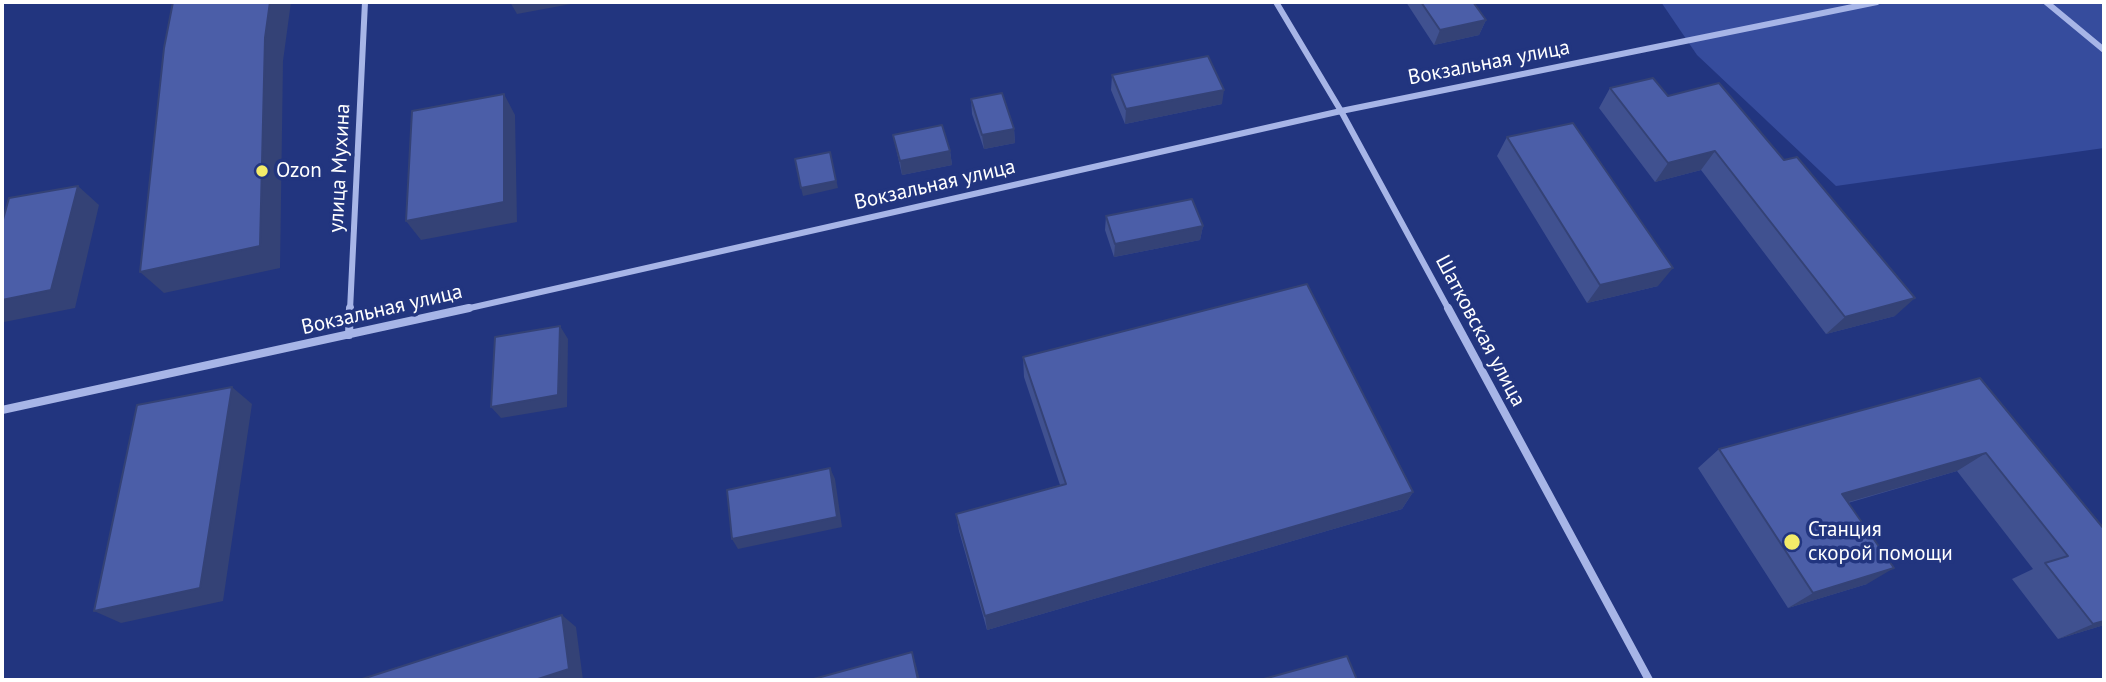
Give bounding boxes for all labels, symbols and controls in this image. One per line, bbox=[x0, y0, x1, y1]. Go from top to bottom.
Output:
street label: Вокзальная улица bbox=[1406, 35, 1572, 91]
street label: улица Мухина bbox=[324, 103, 356, 233]
street label: Вокзальная улица bbox=[852, 154, 1018, 216]
place label: Ozon bbox=[276, 158, 322, 184]
marker: Ozon bbox=[254, 163, 270, 179]
street label: Шатковская улица bbox=[1430, 251, 1530, 411]
street label: Вокзальная улица bbox=[299, 279, 465, 341]
place label: Станция скорой помощи bbox=[1808, 517, 1953, 567]
marker: Станция скорой помощи bbox=[1782, 532, 1802, 552]

